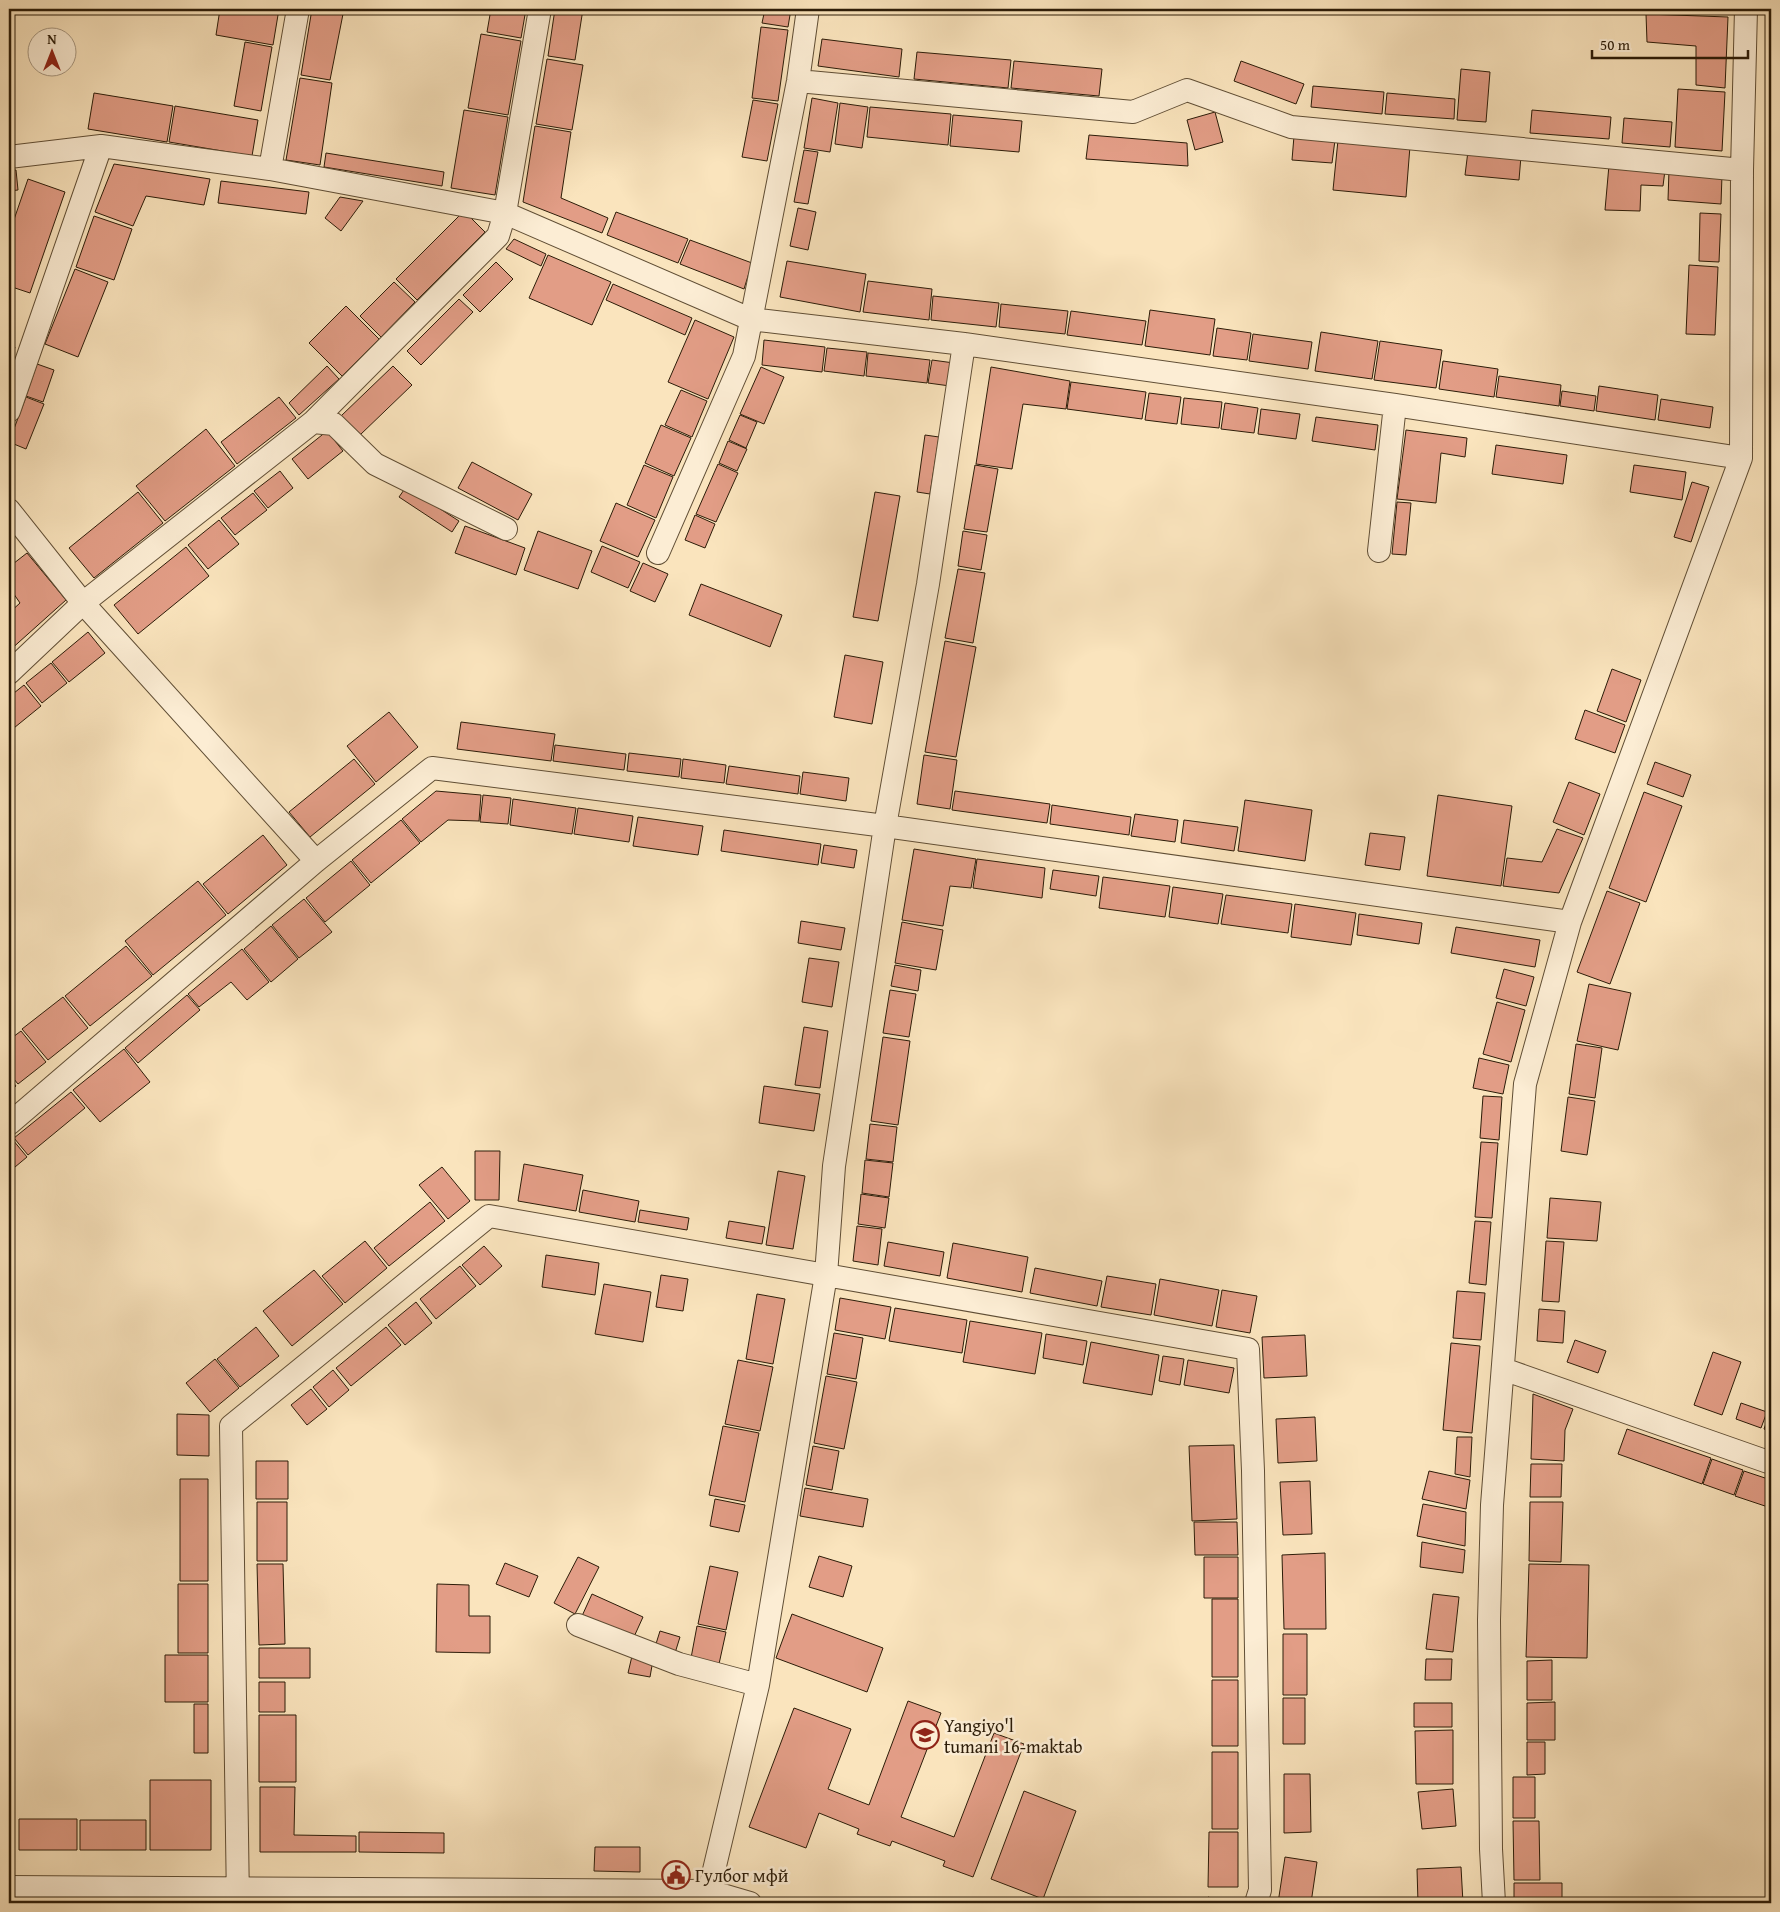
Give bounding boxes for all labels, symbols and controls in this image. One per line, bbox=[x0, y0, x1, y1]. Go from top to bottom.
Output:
north arrow bbox=[28, 28, 78, 78]
scale bar bbox=[1592, 28, 1749, 60]
text: N bbox=[47, 29, 57, 49]
text: 50 m bbox=[1600, 34, 1631, 55]
place label: Yangiyo'l tumani 16-maktab bbox=[944, 1712, 1082, 1760]
school or university icon: Yangiyo'l tumani 16-maktab bbox=[910, 1720, 940, 1750]
public building icon: Гулбог мфй bbox=[661, 1860, 691, 1890]
place label: Гулбог мфй bbox=[695, 1862, 789, 1889]

